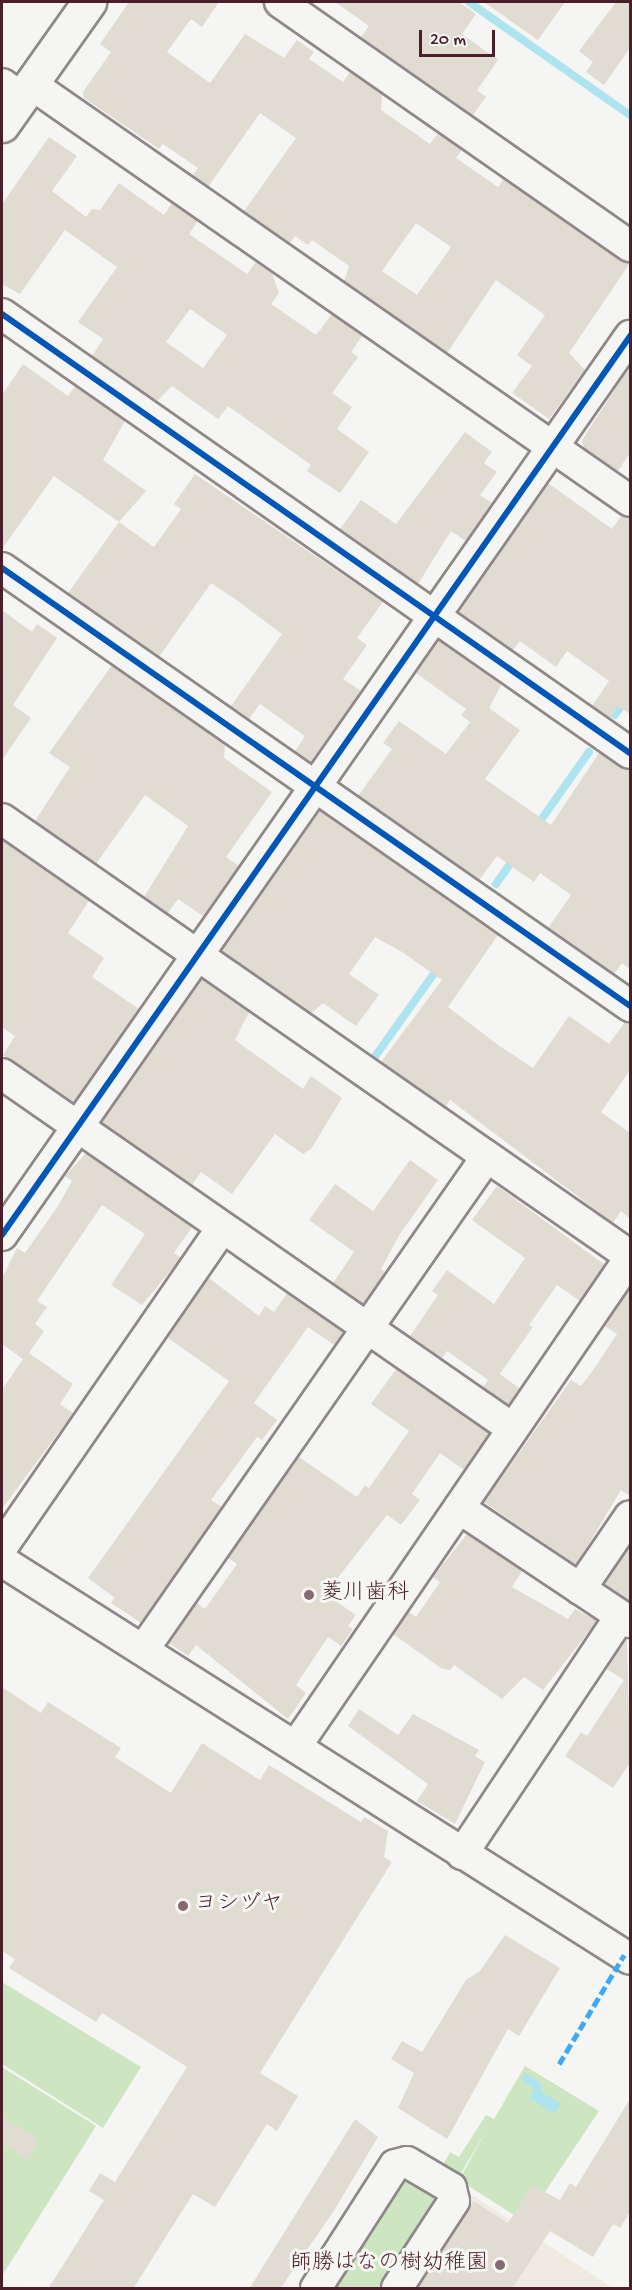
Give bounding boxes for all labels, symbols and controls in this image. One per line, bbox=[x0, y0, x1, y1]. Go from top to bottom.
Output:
scale bar bbox=[422, 18, 498, 56]
text: 20 m bbox=[430, 30, 466, 51]
place label: 菱川歯科 bbox=[321, 1582, 409, 1608]
marker: 菱川歯科 bbox=[302, 1588, 316, 1602]
place label: ヨシヅヤ bbox=[195, 1893, 283, 1919]
marker: ヨシヅヤ bbox=[176, 1899, 190, 1913]
place label: 師勝はなの樹幼稚園 bbox=[290, 2252, 488, 2278]
marker: 師勝はなの樹幼稚園 bbox=[493, 2258, 507, 2272]

